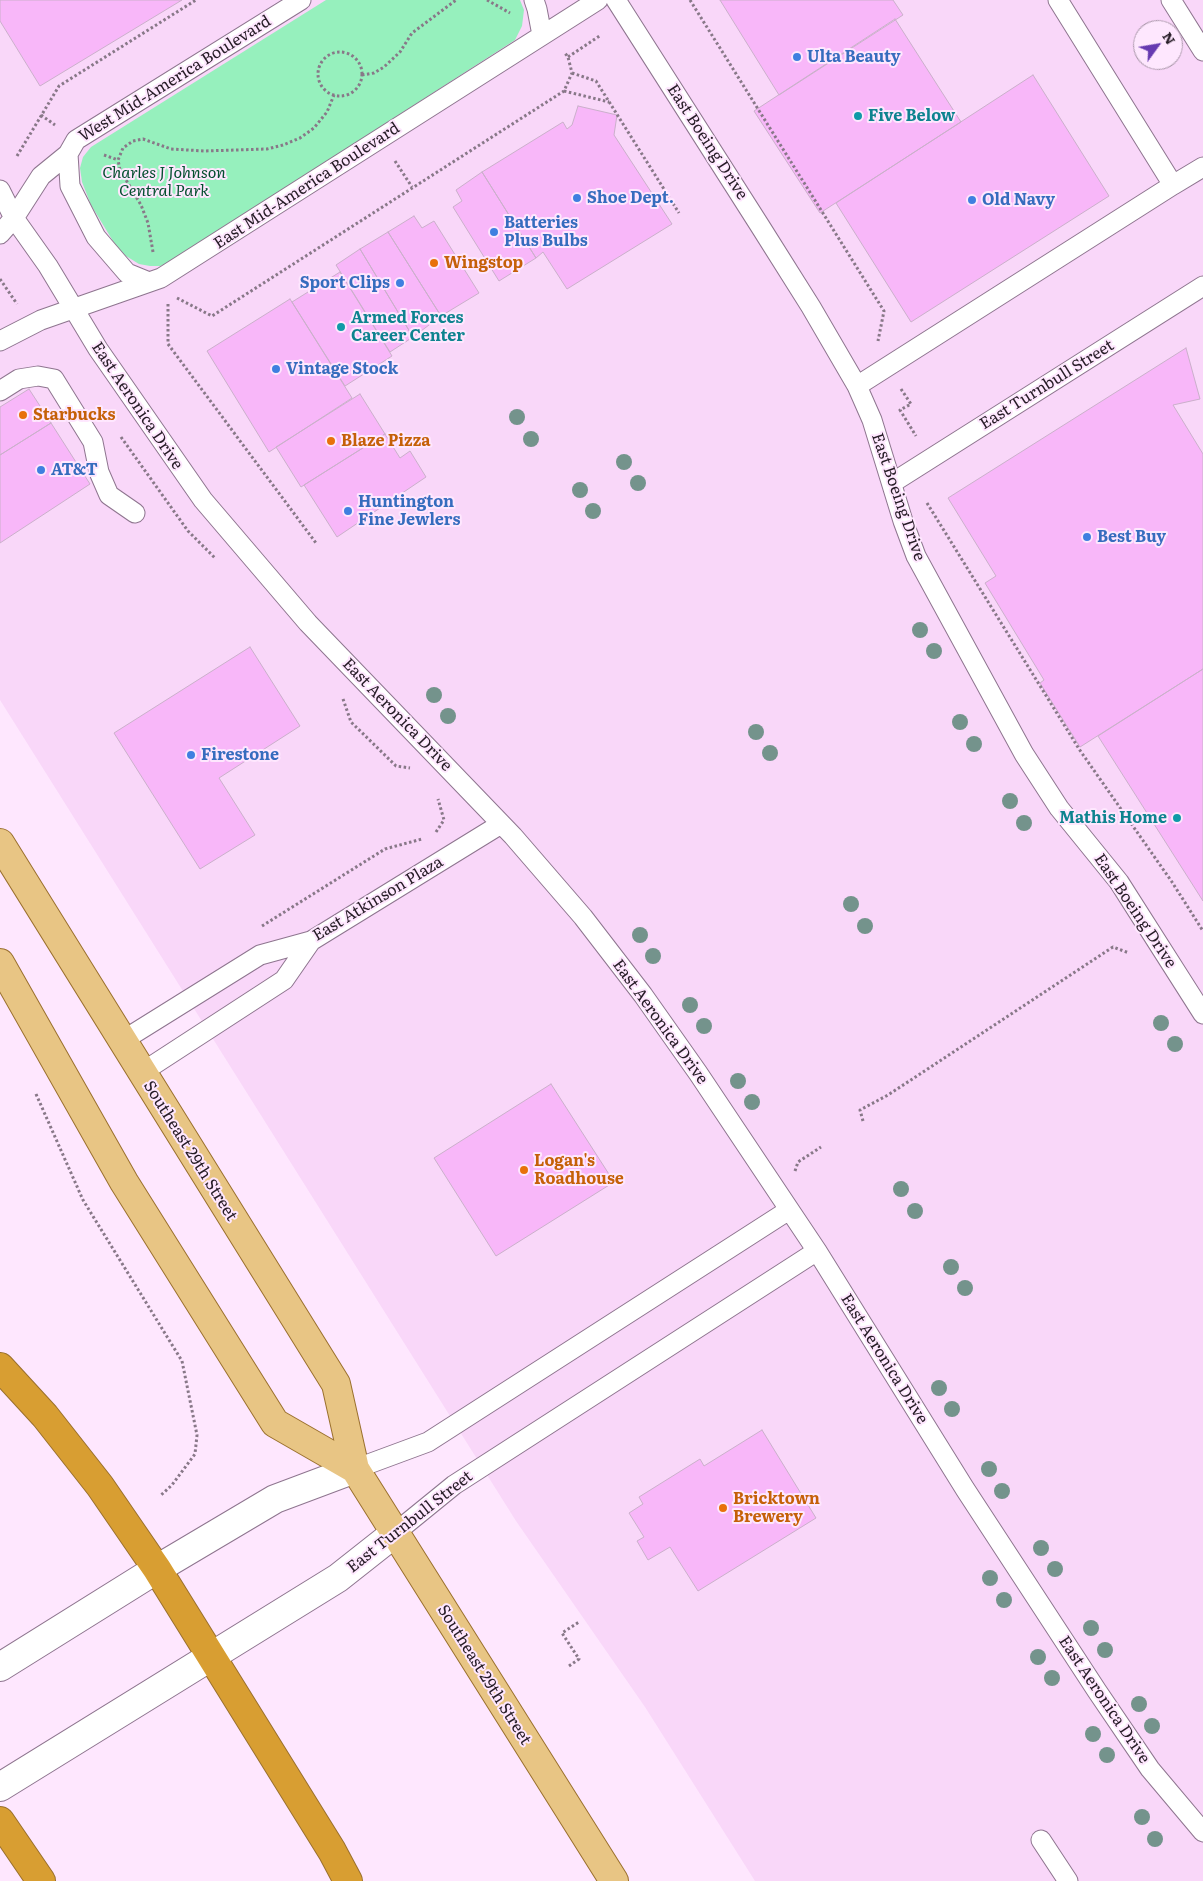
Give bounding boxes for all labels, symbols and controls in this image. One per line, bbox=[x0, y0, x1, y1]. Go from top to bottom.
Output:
street label: West Mid-America Boulevard bbox=[75, 12, 275, 146]
north arrow bbox=[1133, 20, 1183, 70]
text: N bbox=[1158, 27, 1181, 48]
place label: Ulta Beauty bbox=[807, 47, 901, 67]
marker: Ulta Beauty bbox=[791, 51, 803, 63]
street label: East Boeing Drive bbox=[663, 81, 751, 203]
place label: Five Below bbox=[868, 106, 955, 126]
marker: Five Below bbox=[852, 110, 864, 122]
street label: East Mid-America Boulevard bbox=[211, 119, 403, 253]
park label: Charles J Johnson Central Park bbox=[102, 163, 226, 201]
place label: Shoe Dept. bbox=[587, 188, 674, 208]
place label: Old Navy bbox=[982, 190, 1055, 210]
marker: Shoe Dept. bbox=[571, 192, 583, 204]
marker: Old Navy bbox=[966, 194, 978, 206]
place label: Batteries Plus Bulbs bbox=[504, 213, 588, 251]
marker: Batteries Plus Bulbs bbox=[488, 226, 500, 238]
place label: Wingstop bbox=[444, 253, 523, 273]
marker: Wingstop bbox=[428, 257, 440, 269]
place label: Sport Clips bbox=[300, 273, 390, 293]
marker: Sport Clips bbox=[394, 277, 406, 289]
place label: Armed Forces Career Center bbox=[351, 308, 465, 346]
marker: Armed Forces Career Center bbox=[335, 321, 347, 333]
street label: East Turnbull Street bbox=[977, 336, 1117, 434]
street label: East Aeronica Drive bbox=[87, 339, 187, 473]
place label: Vintage Stock bbox=[286, 359, 398, 379]
marker: Vintage Stock bbox=[270, 363, 282, 375]
place label: Starbucks bbox=[33, 405, 115, 425]
marker: Starbucks bbox=[17, 409, 29, 421]
place label: Blaze Pizza bbox=[341, 431, 430, 451]
street label: East Boeing Drive bbox=[867, 431, 929, 563]
marker: Blaze Pizza bbox=[325, 435, 337, 447]
place label: AT&T bbox=[51, 460, 98, 480]
marker: AT&T bbox=[35, 464, 47, 476]
place label: Huntington Fine Jewlers bbox=[358, 492, 460, 530]
marker: Huntington Fine Jewlers bbox=[342, 505, 354, 517]
place label: Best Buy bbox=[1097, 527, 1166, 547]
marker: Best Buy bbox=[1081, 531, 1093, 543]
street label: East Aeronica Drive bbox=[338, 655, 456, 775]
place label: Firestone bbox=[201, 745, 279, 765]
marker: Firestone bbox=[185, 749, 197, 761]
place label: Mathis Home bbox=[1059, 808, 1167, 828]
marker: Mathis Home bbox=[1171, 812, 1183, 824]
street label: East Boeing Drive bbox=[1090, 850, 1180, 972]
street label: East Atkinson Plaza bbox=[309, 852, 447, 946]
street label: East Aeronica Drive bbox=[608, 956, 712, 1088]
street label: Southeast 29th Street bbox=[139, 1077, 241, 1225]
place label: Logan's Roadhouse bbox=[534, 1151, 624, 1189]
marker: Logan's Roadhouse bbox=[518, 1164, 530, 1176]
street label: East Aeronica Drive bbox=[836, 1290, 932, 1428]
street label: East Turnbull Street bbox=[343, 1467, 477, 1577]
place label: Bricktown Brewery bbox=[733, 1489, 820, 1527]
marker: Bricktown Brewery bbox=[717, 1502, 729, 1514]
street label: Southeast 29th Street bbox=[433, 1601, 535, 1749]
street label: East Aeronica Drive bbox=[1054, 1633, 1154, 1767]

